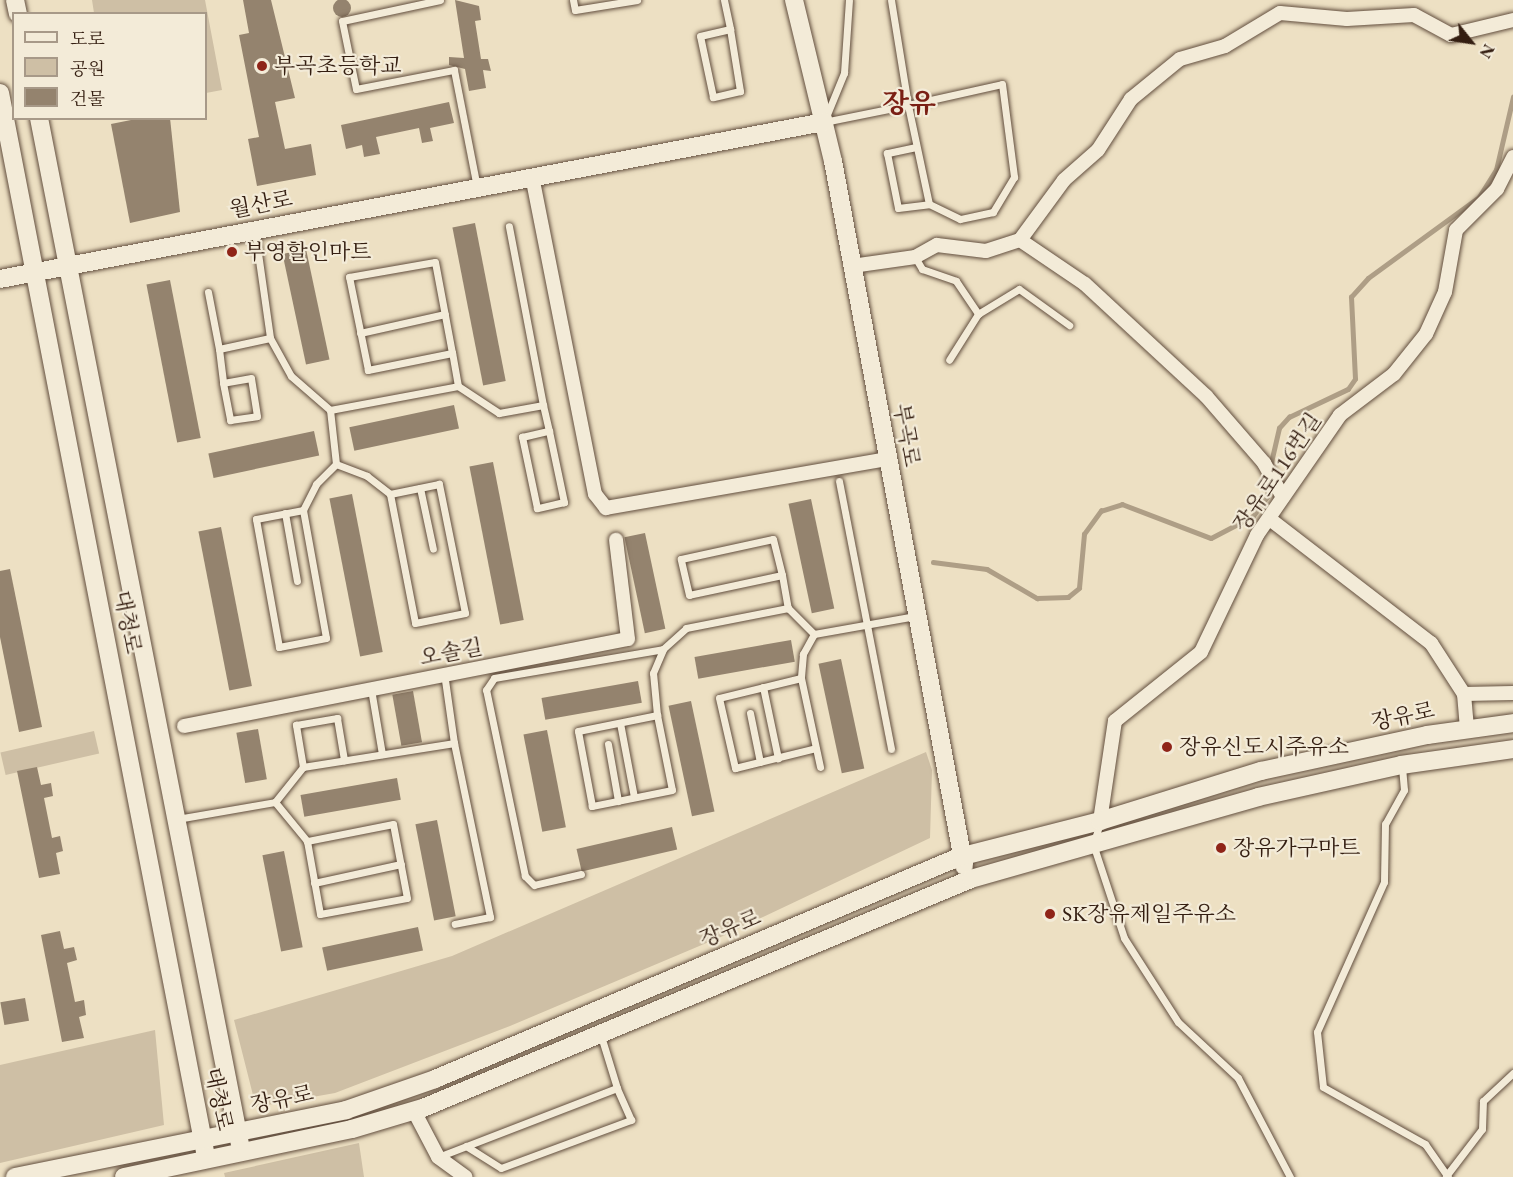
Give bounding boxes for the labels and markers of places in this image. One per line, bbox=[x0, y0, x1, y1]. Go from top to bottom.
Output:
place label: 부곡초등학교 bbox=[274, 53, 402, 79]
marker: 부곡초등학교 bbox=[255, 59, 269, 73]
place label: 부영할인마트 bbox=[244, 239, 372, 265]
marker: 부영할인마트 bbox=[225, 245, 239, 259]
place label: 장유신도시주유소 bbox=[1179, 734, 1349, 760]
marker: 장유신도시주유소 bbox=[1160, 740, 1174, 754]
place label: 장유가구마트 bbox=[1233, 835, 1361, 861]
marker: 장유가구마트 bbox=[1214, 841, 1228, 855]
place label: SK장유제일주유소 bbox=[1062, 901, 1236, 927]
marker: SK장유제일주유소 bbox=[1043, 907, 1057, 921]

